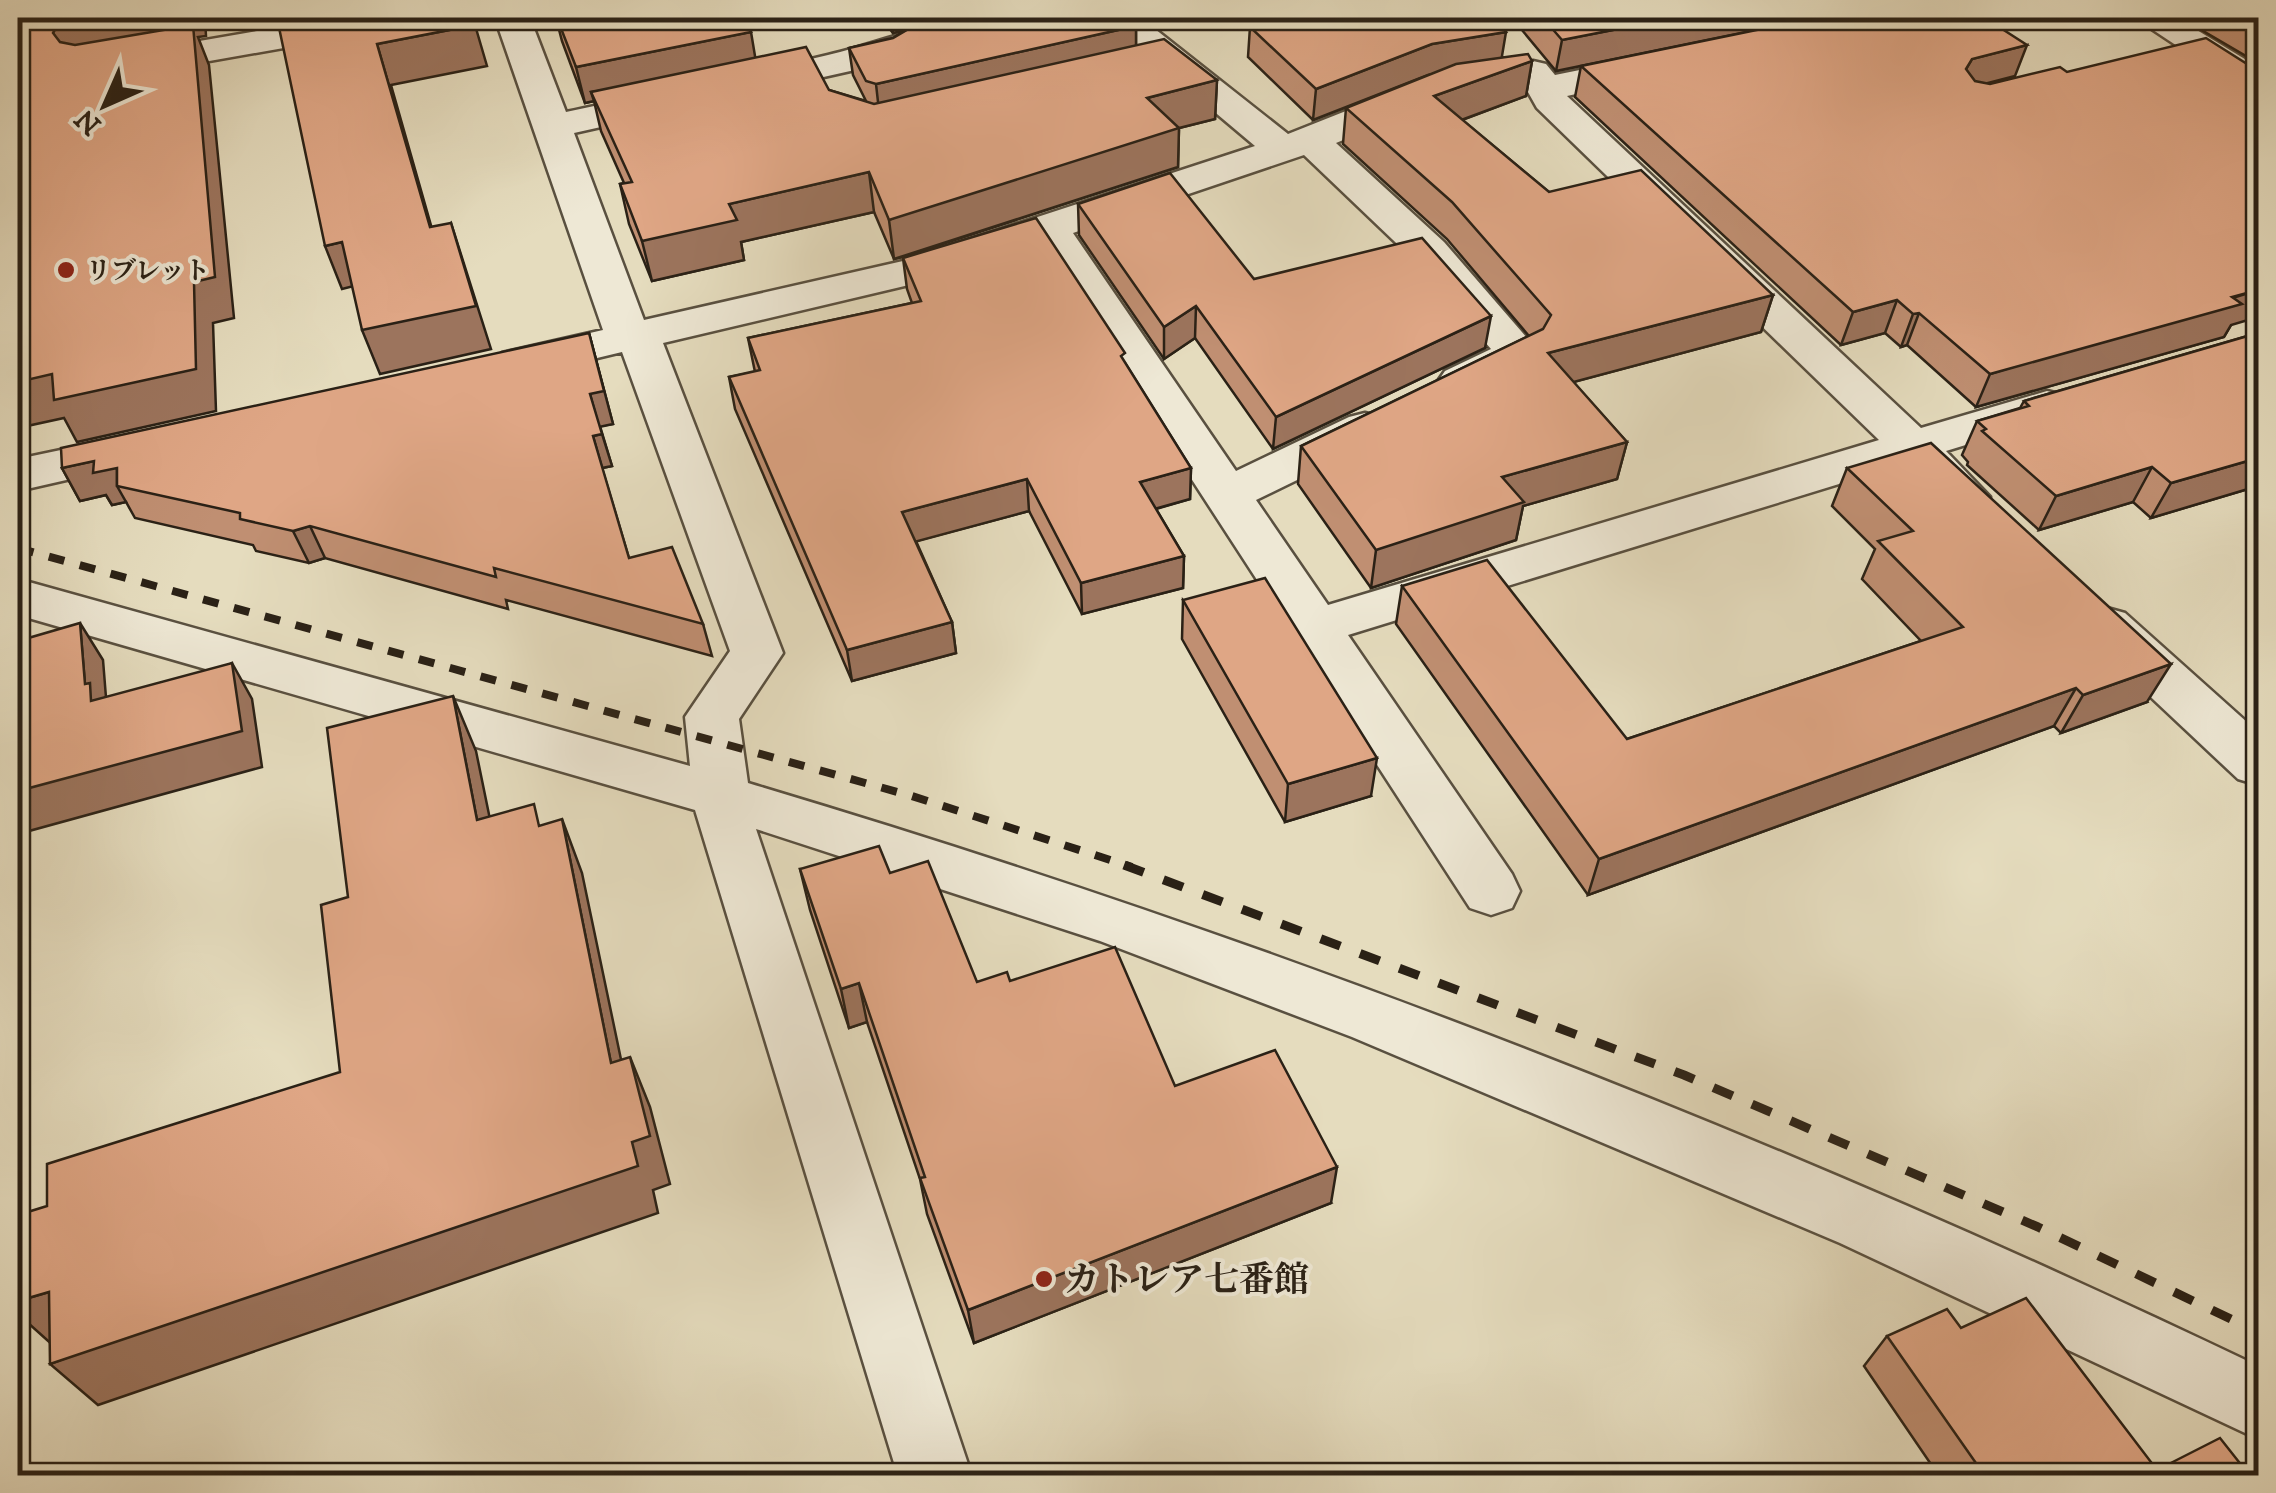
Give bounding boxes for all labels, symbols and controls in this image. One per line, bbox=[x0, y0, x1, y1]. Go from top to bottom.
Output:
north arrow bbox=[55, 55, 155, 155]
text: N bbox=[68, 101, 109, 142]
place label: リブレット bbox=[86, 256, 210, 287]
marker: リブレット bbox=[55, 259, 77, 281]
place label: カトレア七番館 bbox=[1064, 1259, 1309, 1303]
marker: カトレア七番館 bbox=[1033, 1268, 1055, 1290]

